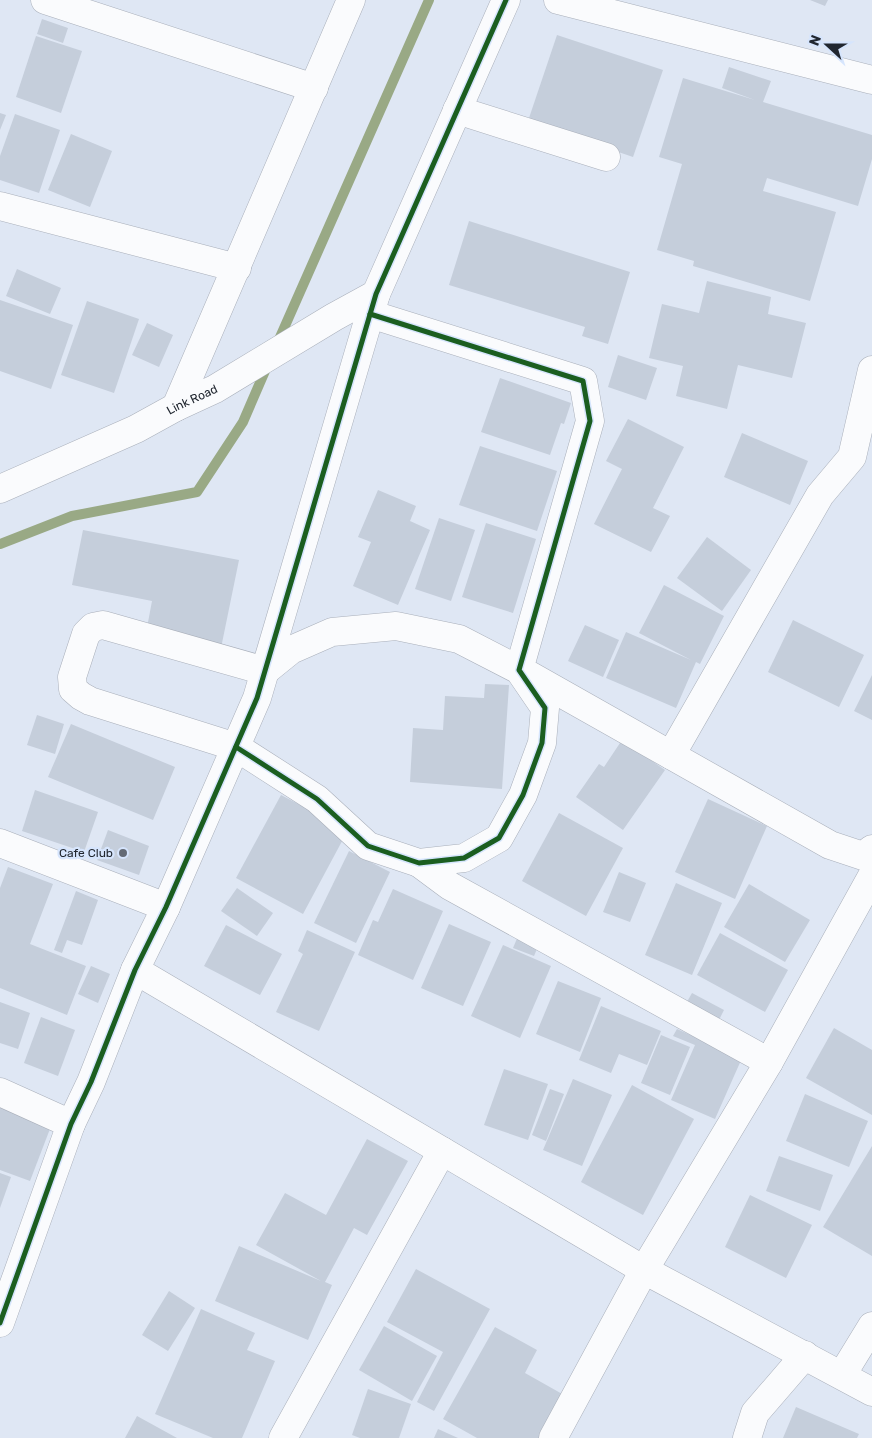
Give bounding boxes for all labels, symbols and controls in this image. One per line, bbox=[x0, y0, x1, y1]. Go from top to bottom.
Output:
north arrow bbox=[802, 20, 852, 70]
text: N bbox=[806, 33, 825, 48]
street label: Link Road bbox=[164, 382, 220, 418]
place label: Cafe Club bbox=[59, 846, 113, 860]
marker: Cafe Club bbox=[117, 847, 129, 859]

